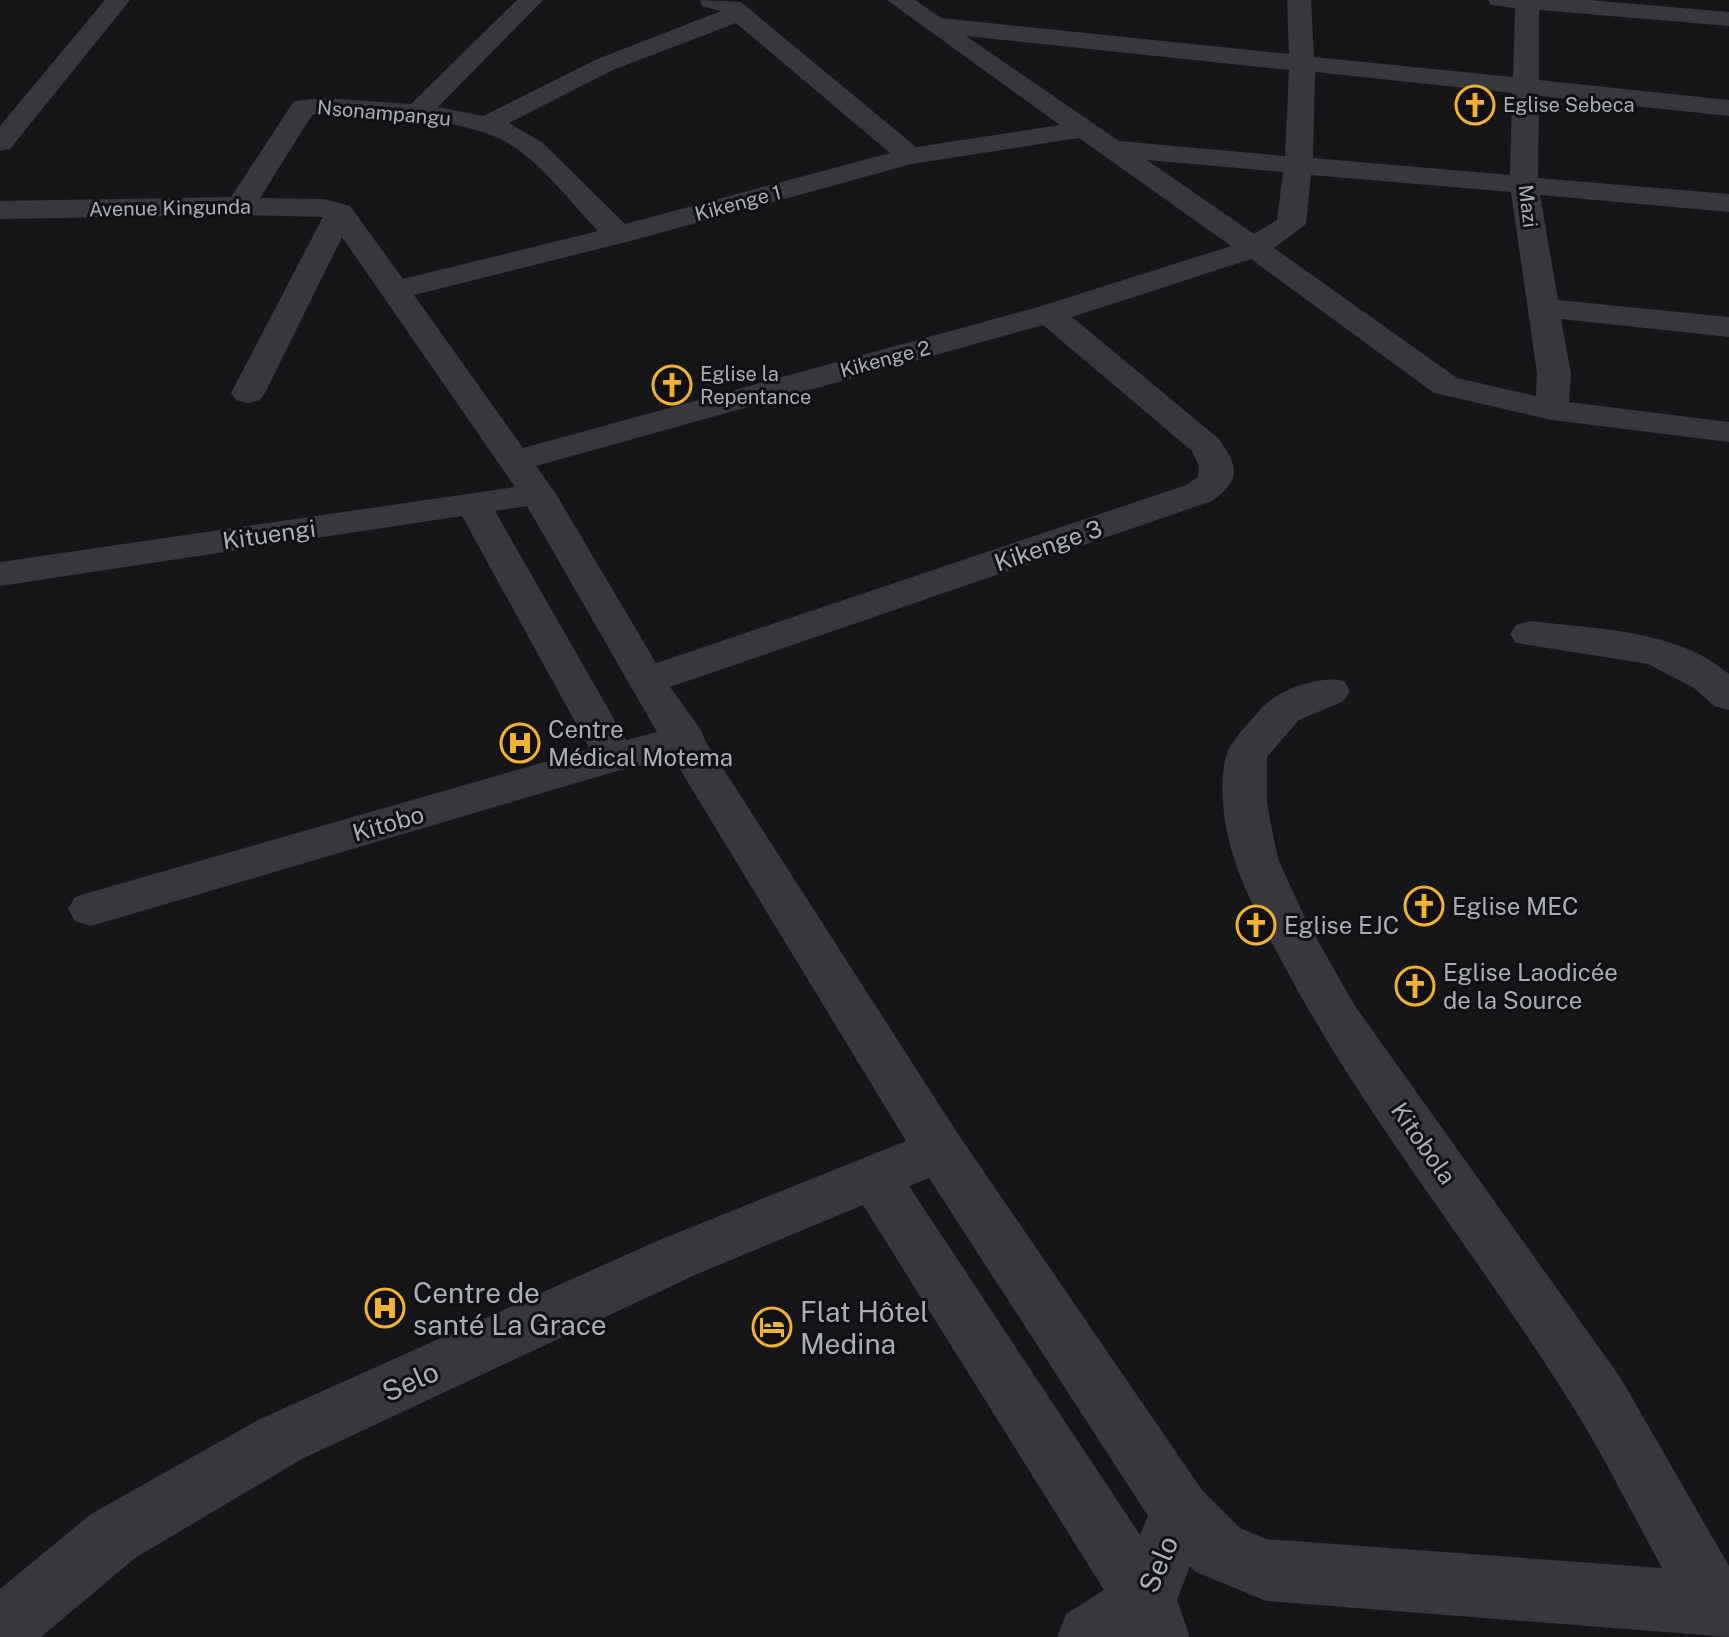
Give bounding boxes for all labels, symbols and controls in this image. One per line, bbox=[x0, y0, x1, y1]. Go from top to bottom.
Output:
church icon: Eglise Sebeca bbox=[1454, 84, 1496, 126]
place label: Eglise Sebeca bbox=[1503, 93, 1634, 117]
street label: Nsonampangu bbox=[316, 95, 452, 131]
street label: Kikenge 1 bbox=[692, 180, 784, 226]
street label: Mazi bbox=[1513, 183, 1543, 229]
street label: Avenue Kingunda bbox=[89, 195, 251, 221]
street label: Kikenge 2 bbox=[837, 335, 933, 383]
place label: Eglise la Repentance bbox=[700, 362, 811, 409]
church icon: Eglise la Repentance bbox=[651, 364, 693, 406]
street label: Kituengi bbox=[221, 514, 317, 554]
street label: Kikenge 3 bbox=[991, 514, 1105, 576]
place label: Centre Médical Motema bbox=[548, 715, 733, 771]
hospital icon: Centre Médical Motema bbox=[499, 722, 541, 764]
street label: Kitobo bbox=[349, 800, 427, 846]
church icon: Eglise MEC bbox=[1403, 885, 1445, 927]
place label: Eglise MEC bbox=[1452, 892, 1579, 920]
church icon: Eglise EJC bbox=[1235, 904, 1277, 946]
place label: Eglise EJC bbox=[1284, 911, 1399, 939]
place label: Eglise Laodicée de la Source bbox=[1443, 958, 1618, 1014]
church icon: Eglise Laodicée de la Source bbox=[1394, 965, 1436, 1007]
street label: Kitobola bbox=[1386, 1097, 1462, 1189]
place label: Centre de santé La Grace bbox=[413, 1276, 607, 1341]
hospital icon: Centre de santé La Grace bbox=[364, 1287, 406, 1329]
place label: Flat Hôtel Medina bbox=[800, 1295, 929, 1360]
hotel icon: Flat Hôtel Medina bbox=[751, 1306, 793, 1348]
street label: Selo bbox=[377, 1354, 443, 1408]
street label: Selo bbox=[1131, 1531, 1185, 1597]

